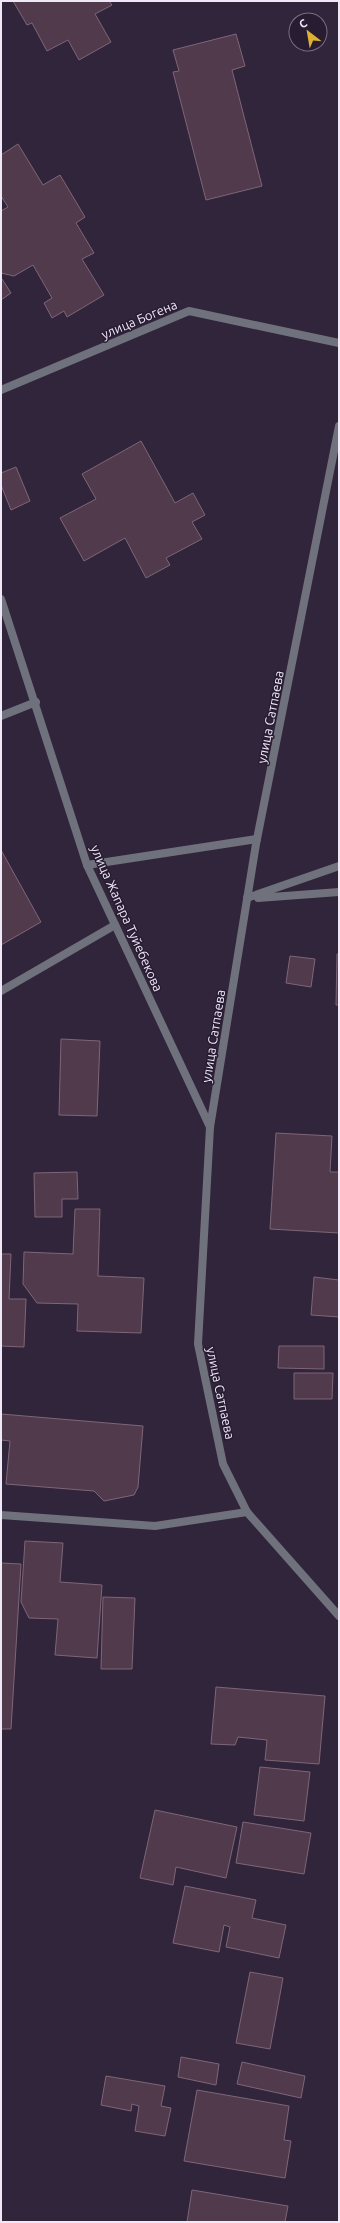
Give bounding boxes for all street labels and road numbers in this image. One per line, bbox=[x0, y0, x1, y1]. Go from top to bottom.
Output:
street label: улица Богена bbox=[99, 297, 179, 341]
street label: улица Сатпаева bbox=[254, 669, 286, 765]
street label: улица Жапара Туйебекова bbox=[88, 843, 166, 993]
street label: улица Сатпаева bbox=[199, 988, 227, 1084]
street label: улица Сатпаева bbox=[204, 1345, 238, 1441]

